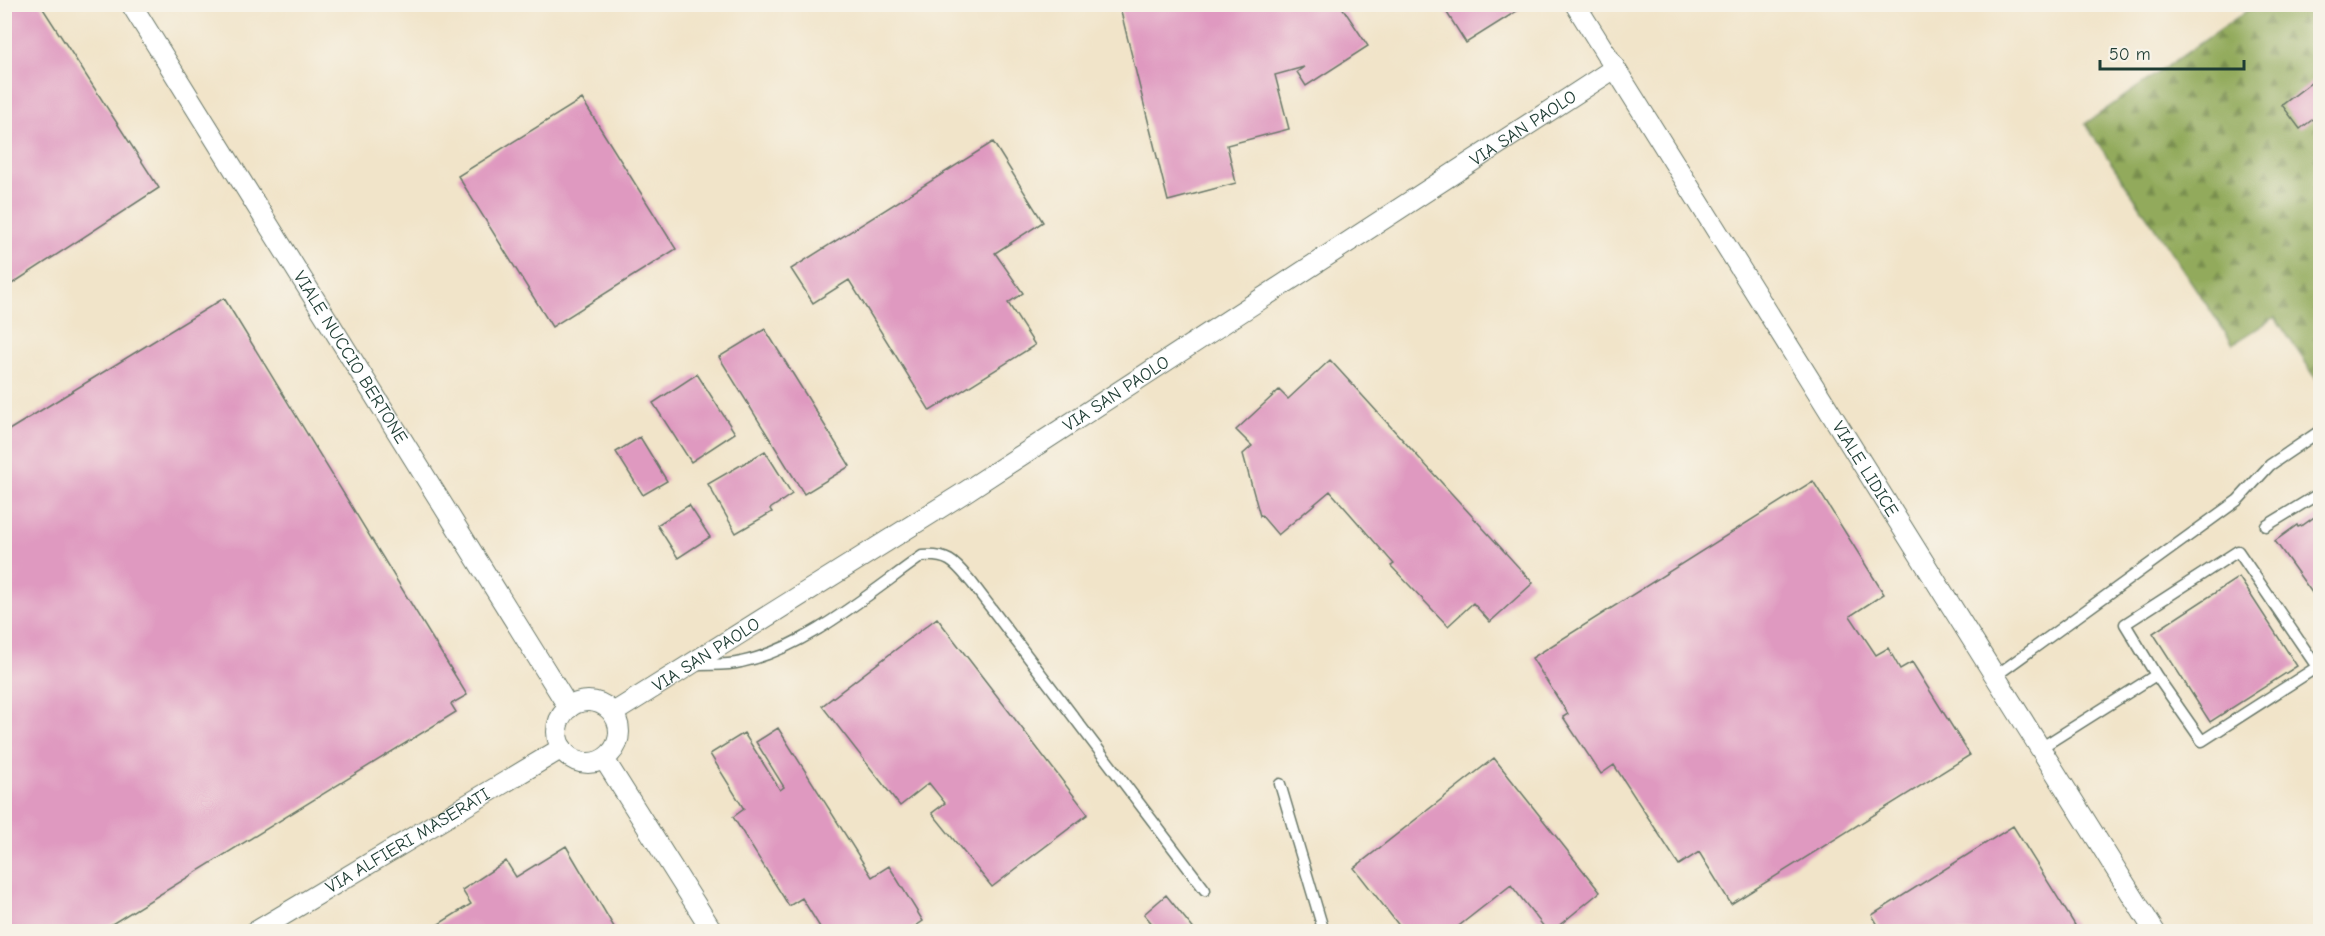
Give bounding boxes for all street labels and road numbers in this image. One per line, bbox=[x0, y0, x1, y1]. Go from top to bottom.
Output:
street label: VIA SAN PAOLO bbox=[1466, 86, 1580, 170]
street label: VIALE NUCCIO BERTONE bbox=[289, 267, 412, 447]
street label: VIA SAN PAOLO bbox=[1059, 351, 1173, 436]
street label: VIALE LIDICE bbox=[1828, 417, 1903, 520]
street label: VIA SAN PAOLO bbox=[649, 613, 764, 696]
street label: VIA ALFIERI MASERATI bbox=[322, 783, 493, 898]

